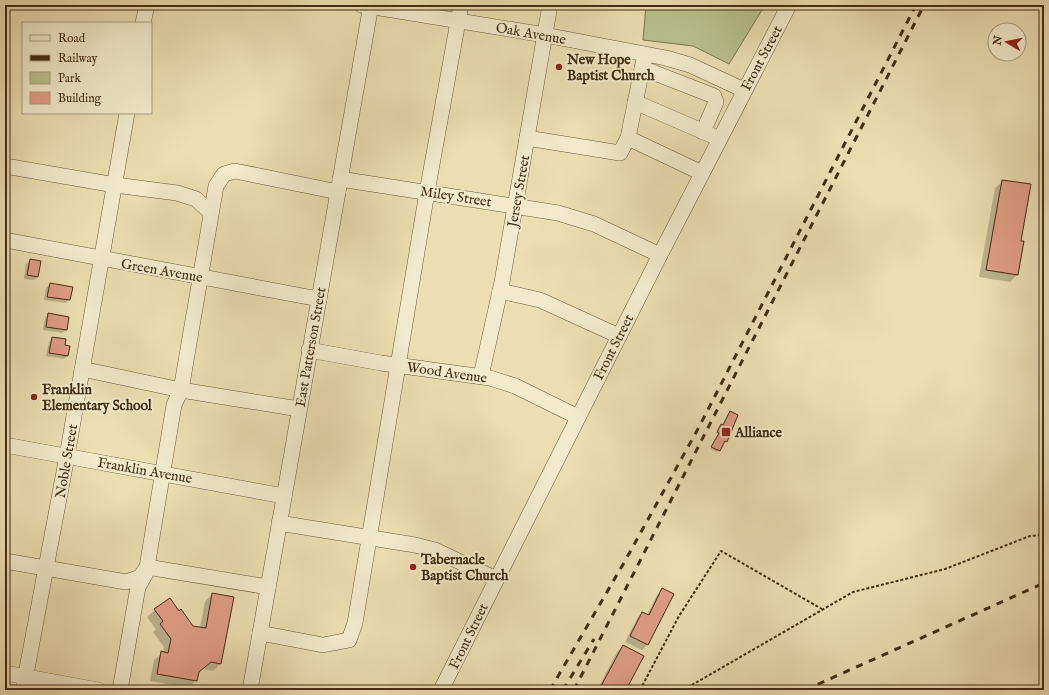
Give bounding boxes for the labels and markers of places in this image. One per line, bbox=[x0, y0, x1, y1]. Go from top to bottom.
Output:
place label: New Hope Baptist Church bbox=[566, 51, 655, 85]
marker: New Hope Baptist Church bbox=[554, 62, 564, 72]
place label: Franklin Elementary School bbox=[42, 381, 153, 415]
marker: Franklin Elementary School bbox=[29, 392, 39, 402]
place label: Alliance bbox=[734, 424, 782, 442]
marker: Alliance bbox=[720, 426, 732, 438]
place label: Tabernacle Baptist Church bbox=[420, 551, 509, 585]
marker: Tabernacle Baptist Church bbox=[408, 562, 418, 572]

